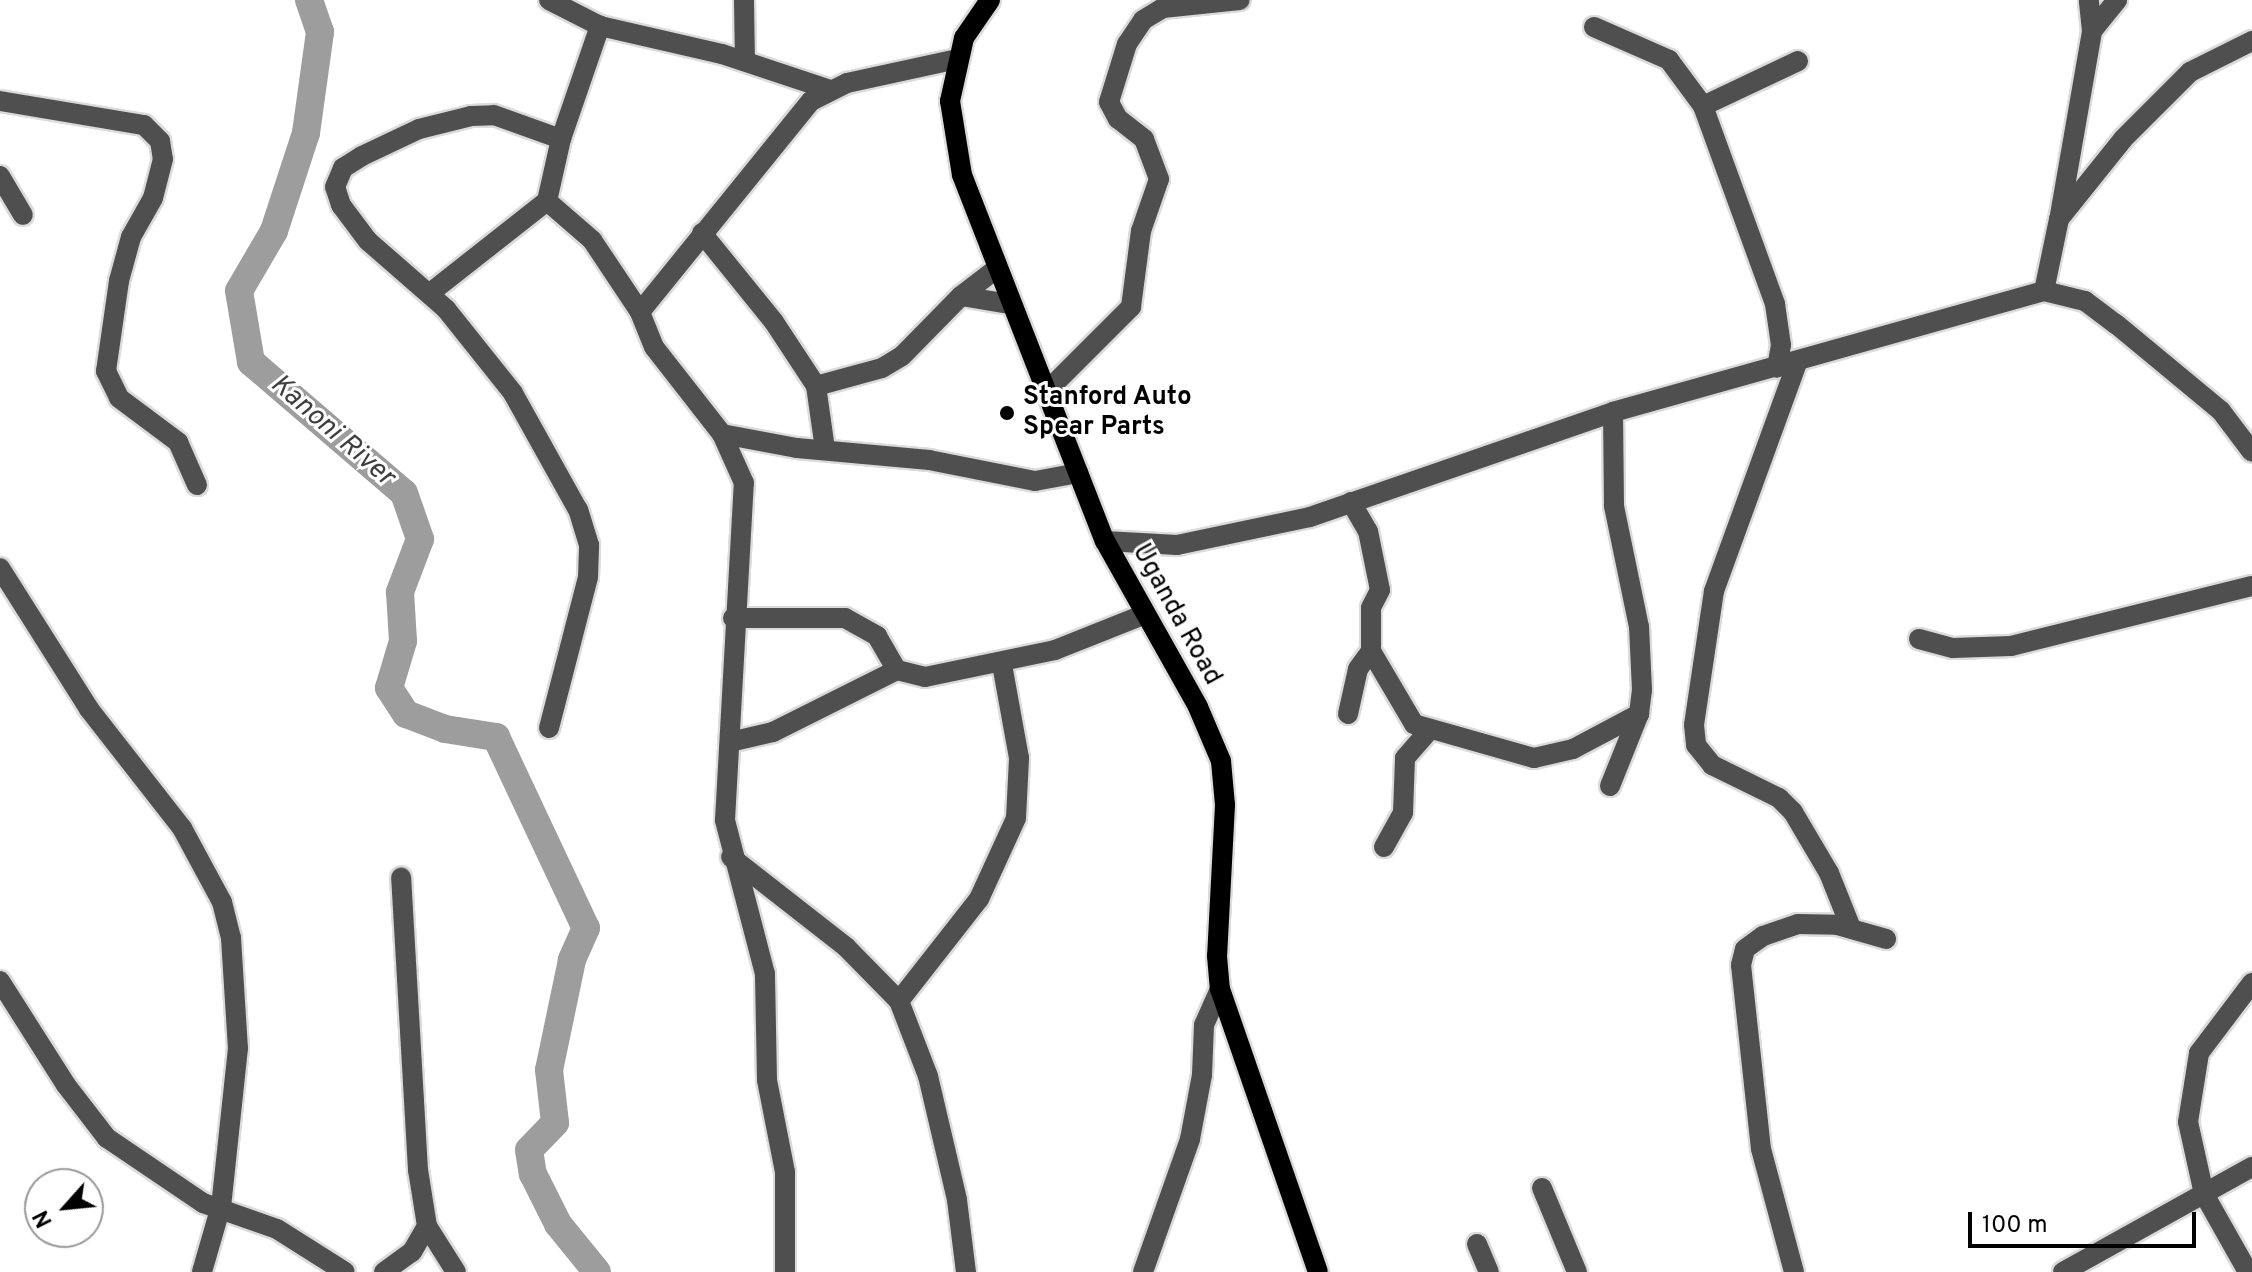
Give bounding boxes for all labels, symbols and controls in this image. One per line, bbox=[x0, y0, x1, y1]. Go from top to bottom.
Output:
water label: Kanoni River bbox=[263, 368, 401, 494]
place label: Stanford Auto Spear Parts bbox=[1023, 382, 1193, 444]
marker: Stanford Auto Spear Parts bbox=[998, 404, 1016, 422]
street label: Uganda Road bbox=[1124, 539, 1228, 691]
north arrow bbox=[24, 1168, 104, 1248]
scale bar bbox=[1972, 1196, 2200, 1246]
text: N bbox=[28, 1205, 60, 1231]
text: 100 m bbox=[1982, 1211, 2048, 1241]

